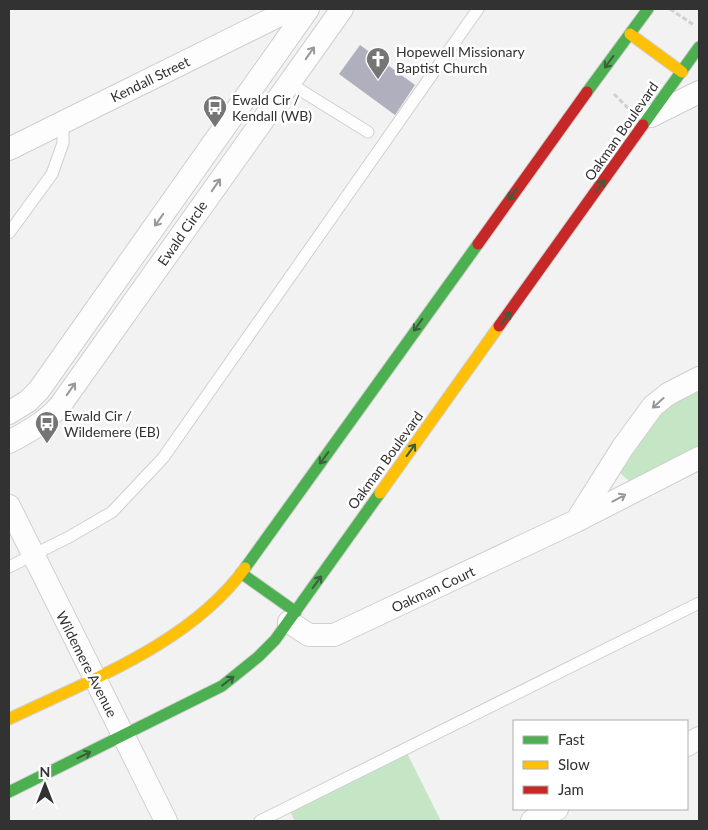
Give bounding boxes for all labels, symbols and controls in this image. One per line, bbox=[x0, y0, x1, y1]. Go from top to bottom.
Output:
place label: Hopewell Missionary Baptist Church bbox=[396, 43, 526, 76]
one-way arrow bbox=[305, 46, 315, 60]
church icon: Hopewell Missionary Baptist Church bbox=[365, 46, 391, 80]
street label: Kendall Street bbox=[108, 53, 192, 105]
one-way arrow bbox=[604, 55, 614, 69]
street label: Oakman Boulevard bbox=[581, 78, 661, 184]
place label: Ewald Cir / Kendall (WB) bbox=[232, 91, 312, 124]
bus stop icon: Ewald Cir / Kendall (WB) bbox=[202, 94, 228, 128]
one-way arrow bbox=[211, 178, 221, 192]
one-way arrow bbox=[595, 180, 606, 193]
one-way arrow bbox=[508, 187, 519, 200]
street label: Ewald Circle bbox=[153, 197, 211, 269]
one-way arrow bbox=[154, 213, 164, 227]
one-way arrow bbox=[501, 311, 511, 325]
one-way arrow bbox=[413, 318, 423, 332]
one-way arrow bbox=[66, 383, 77, 396]
one-way arrow bbox=[651, 397, 664, 409]
place label: Ewald Cir / Wildemere (EB) bbox=[64, 407, 160, 440]
street label: Oakman Boulevard bbox=[344, 408, 426, 512]
bus stop icon: Ewald Cir / Wildemere (EB) bbox=[34, 410, 60, 444]
one-way arrow bbox=[406, 443, 416, 457]
one-way arrow bbox=[319, 451, 329, 465]
one-way arrow bbox=[611, 493, 626, 503]
street label: Oakman Court bbox=[389, 562, 477, 616]
one-way arrow bbox=[311, 576, 322, 589]
street label: Wildemere Avenue bbox=[53, 608, 121, 720]
one-way arrow bbox=[221, 676, 234, 687]
legend bbox=[513, 720, 688, 810]
text: Fast bbox=[558, 730, 585, 748]
one-way arrow bbox=[76, 750, 91, 759]
text: Slow bbox=[558, 755, 590, 773]
north arrow bbox=[20, 760, 70, 810]
text: N bbox=[40, 763, 50, 780]
text: Jam bbox=[558, 780, 584, 798]

